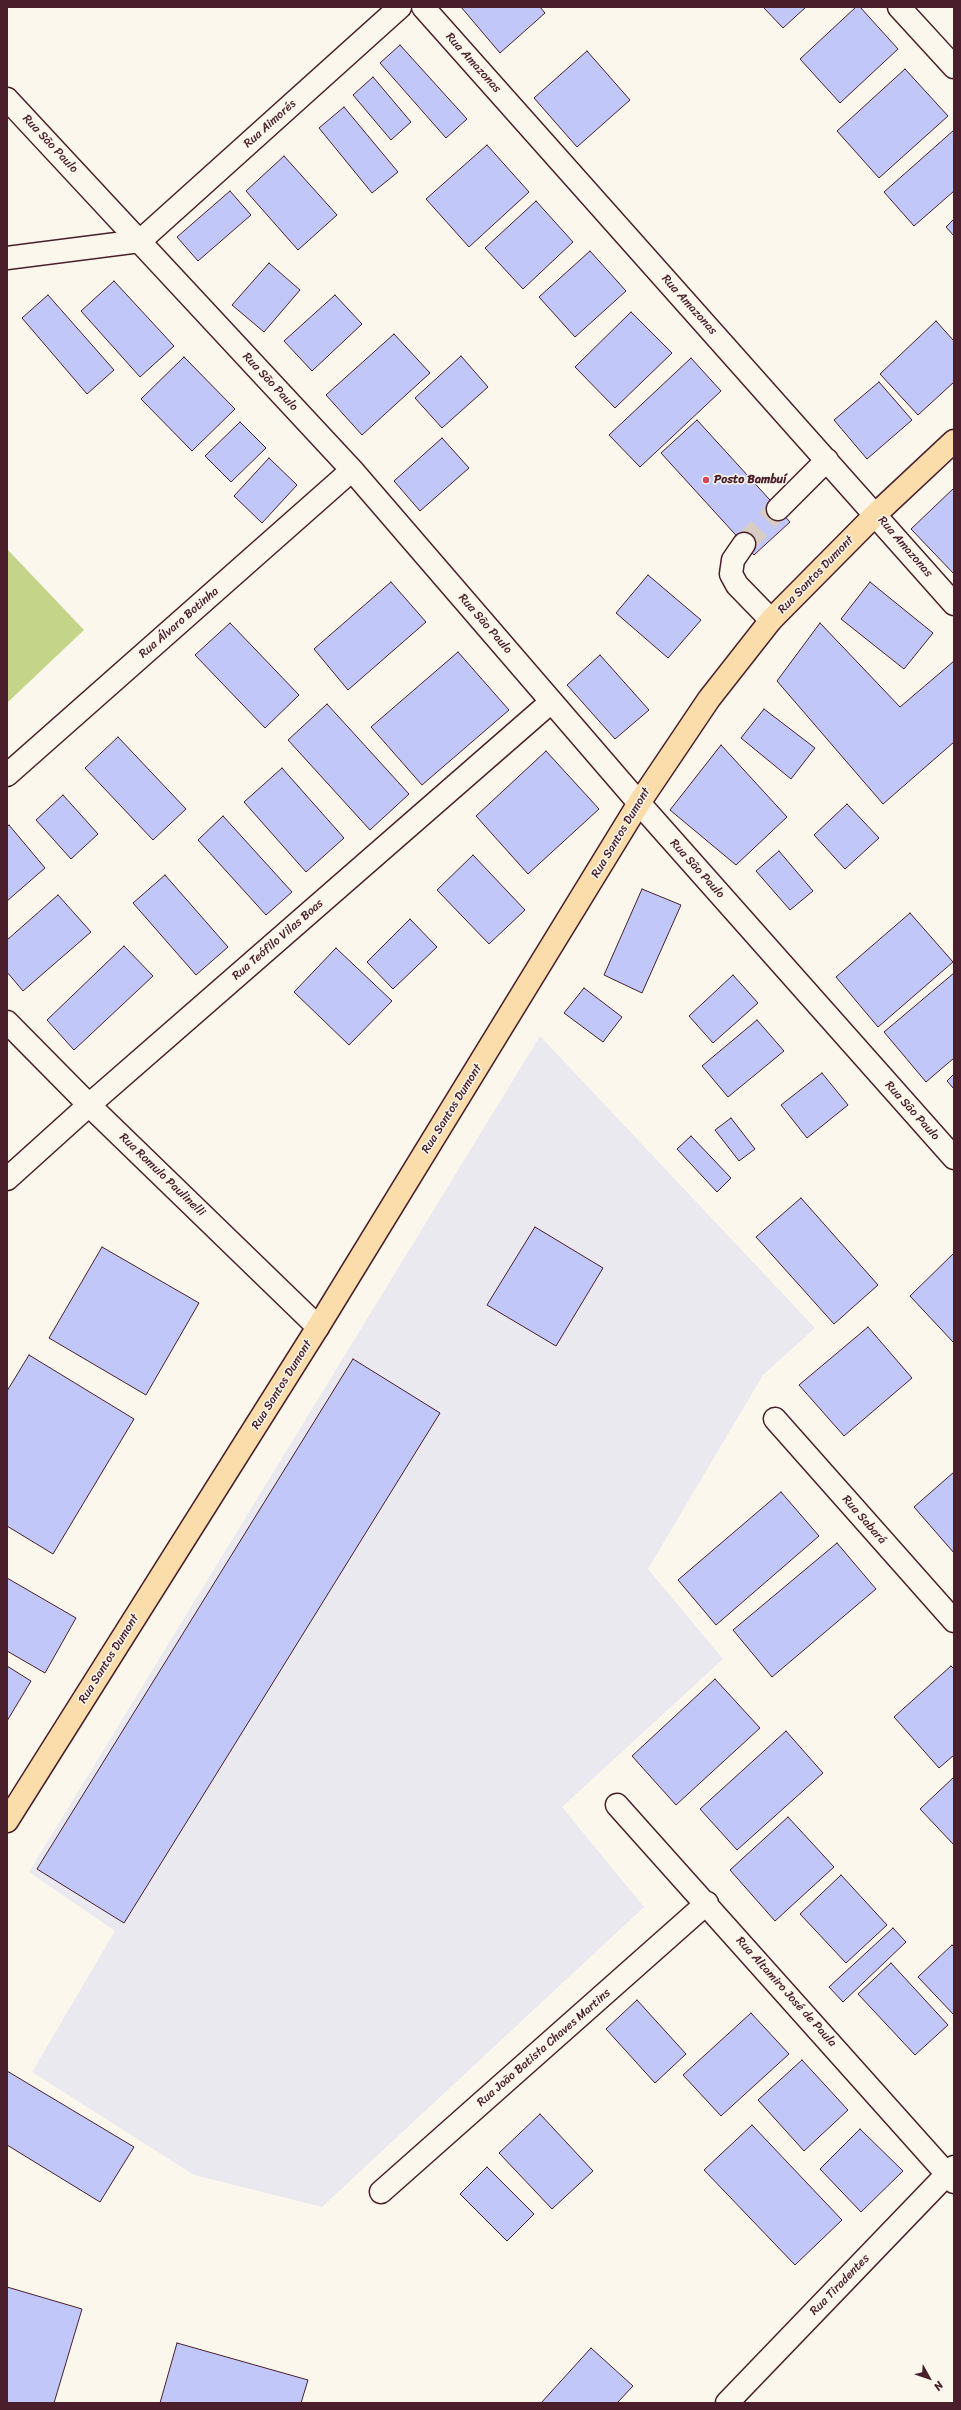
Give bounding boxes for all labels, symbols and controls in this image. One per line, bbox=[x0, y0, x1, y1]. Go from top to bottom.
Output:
street label: Rua Amazonas bbox=[442, 30, 504, 96]
street label: Rua Aimorés bbox=[241, 97, 299, 151]
street label: Rua São Paulo bbox=[19, 112, 81, 176]
street label: Rua Amazonas bbox=[658, 272, 720, 338]
street label: Rua São Paulo bbox=[239, 350, 301, 414]
place label: Posto Bambuí bbox=[714, 473, 786, 487]
marker: Posto Bambuí bbox=[701, 475, 711, 485]
street label: Rua Amazonas bbox=[875, 514, 935, 580]
street label: Rua Santos Dumont bbox=[775, 533, 857, 617]
street label: Rua Álvaro Botinha bbox=[136, 584, 222, 662]
street label: Rua São Paulo bbox=[455, 591, 515, 657]
street label: Rua Santos Dumont bbox=[588, 785, 654, 881]
street label: Rua São Paulo bbox=[667, 836, 727, 902]
street label: Rua Teófilo Vilas Boas bbox=[230, 897, 326, 983]
street label: Rua Santos Dumont bbox=[419, 1062, 485, 1156]
street label: Rua São Paulo bbox=[882, 1078, 942, 1144]
street label: Rua Romulo Paulinelli bbox=[116, 1130, 208, 1220]
street label: Rua Santos Dumont bbox=[249, 1338, 315, 1432]
street label: Rua Sabará bbox=[839, 1493, 889, 1547]
street label: Rua Santos Dumont bbox=[76, 1612, 142, 1706]
street label: Rua Altamiro José de Paula bbox=[733, 1934, 839, 2050]
street label: Rua João Batista Chaves Martins bbox=[474, 1986, 614, 2110]
street label: Rua Tiradentes bbox=[807, 2251, 873, 2319]
north arrow bbox=[909, 2358, 949, 2398]
text: N bbox=[929, 2377, 948, 2395]

